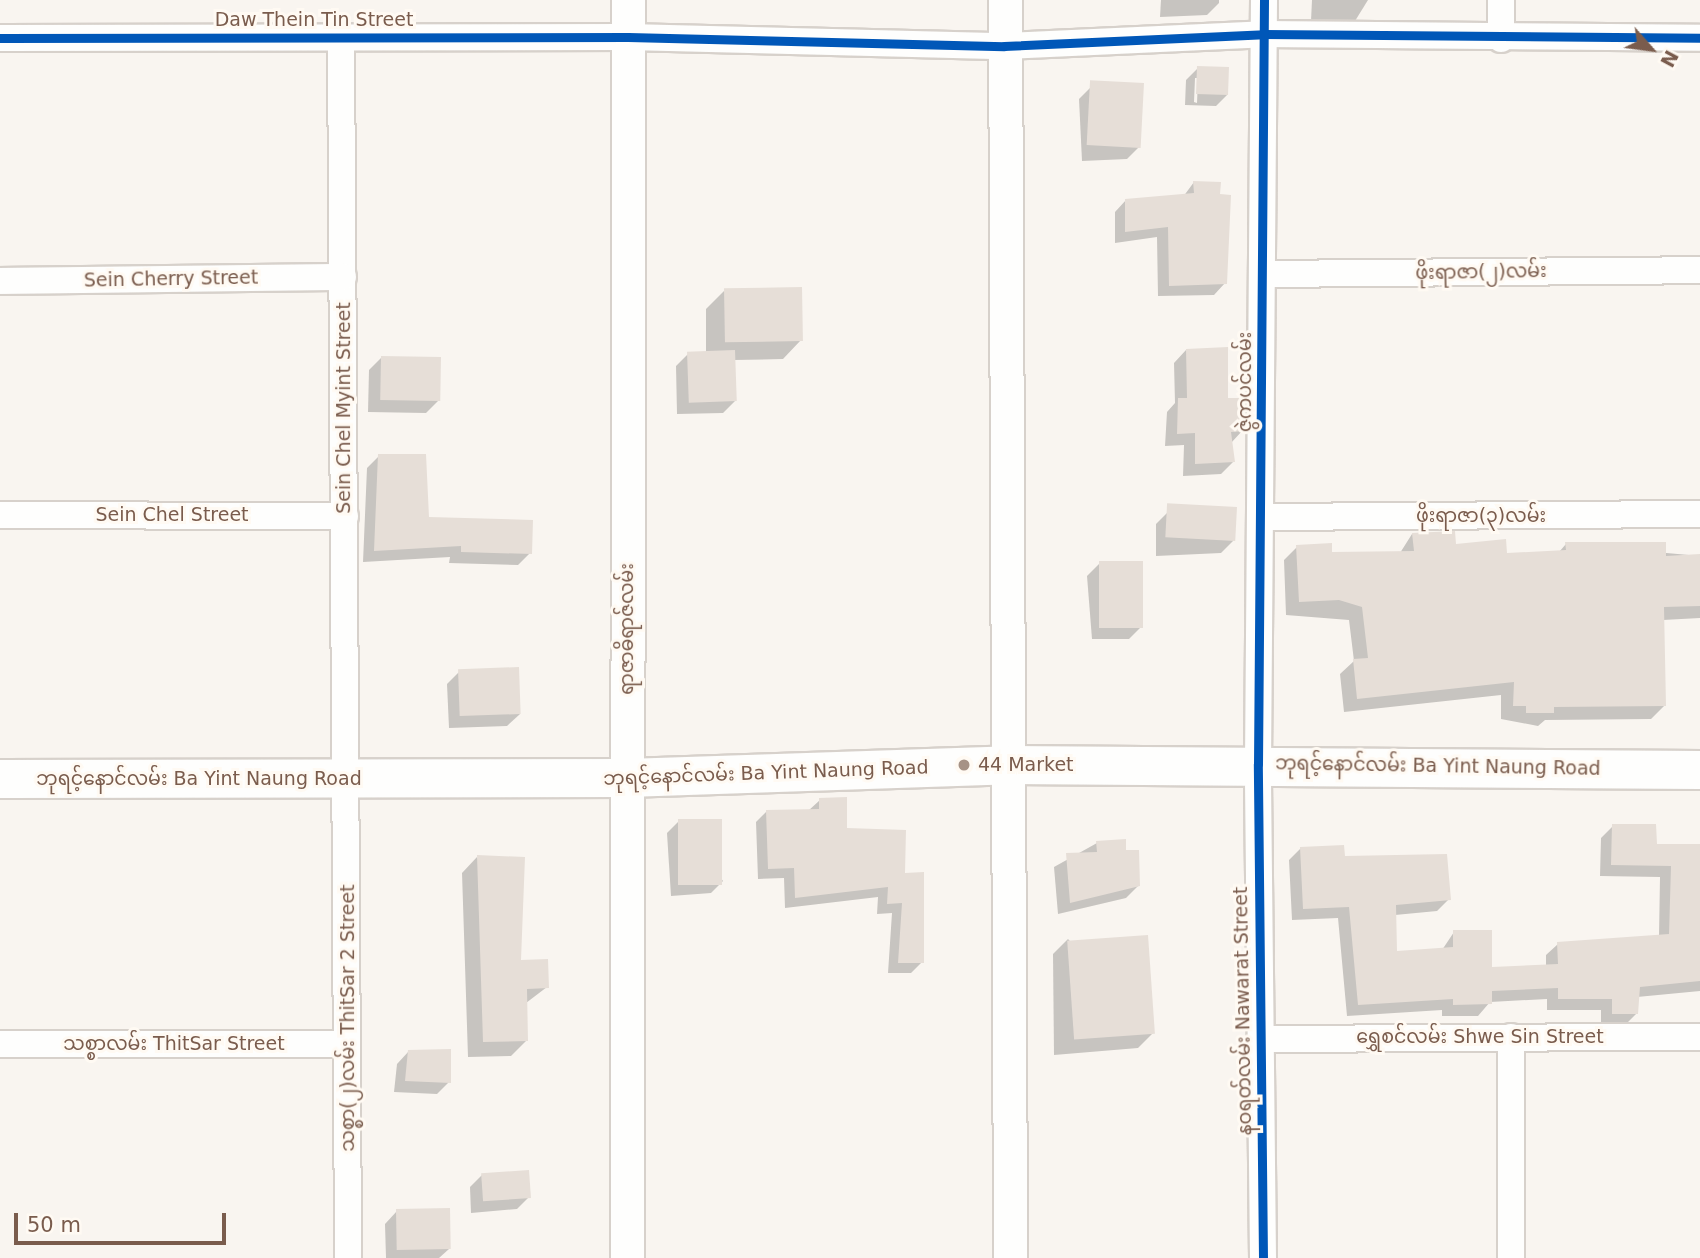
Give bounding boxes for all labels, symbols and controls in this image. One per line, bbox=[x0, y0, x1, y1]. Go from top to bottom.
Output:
street label: Daw Thein Tin Street bbox=[215, 9, 413, 31]
north arrow bbox=[1616, 14, 1686, 84]
text: N bbox=[1656, 47, 1683, 71]
street label: ဖိုးရာဇာ(၂)လမ်း bbox=[1415, 259, 1547, 285]
street label: Sein Cherry Street bbox=[84, 266, 258, 292]
street label: Sein Chel Myint Street bbox=[333, 302, 355, 514]
street label: ဇွဲကပင်လမ်း bbox=[1234, 332, 1256, 432]
street label: Sein Chel Street bbox=[95, 504, 249, 526]
street label: ဖိုးရာဇာ(၃)လမ်း bbox=[1416, 505, 1546, 527]
street label: ရာဇာဓိရာဇ်လမ်း bbox=[616, 563, 638, 695]
street label: ဘုရင့်နောင်လမ်း Ba Yint Naung Road bbox=[1275, 752, 1601, 780]
place label: 44 Market bbox=[978, 754, 1074, 776]
street label: ဘုရင့်နောင်လမ်း Ba Yint Naung Road bbox=[603, 756, 929, 790]
marker: 44 Market bbox=[956, 757, 972, 773]
street label: ဘုရင့်နောင်လမ်း Ba Yint Naung Road bbox=[36, 768, 362, 790]
street label: သစ္စာ(၂)လမ်း ThitSar 2 Street bbox=[337, 884, 359, 1152]
street label: နဝရတ်လမ်း Nawarat Street bbox=[1229, 886, 1257, 1136]
street label: ရွှေစင်လမ်း Shwe Sin Street bbox=[1356, 1026, 1604, 1048]
street label: သစ္စာလမ်း ThitSar Street bbox=[63, 1033, 285, 1055]
scale bar bbox=[18, 1198, 229, 1242]
text: 50 m bbox=[27, 1213, 81, 1237]

